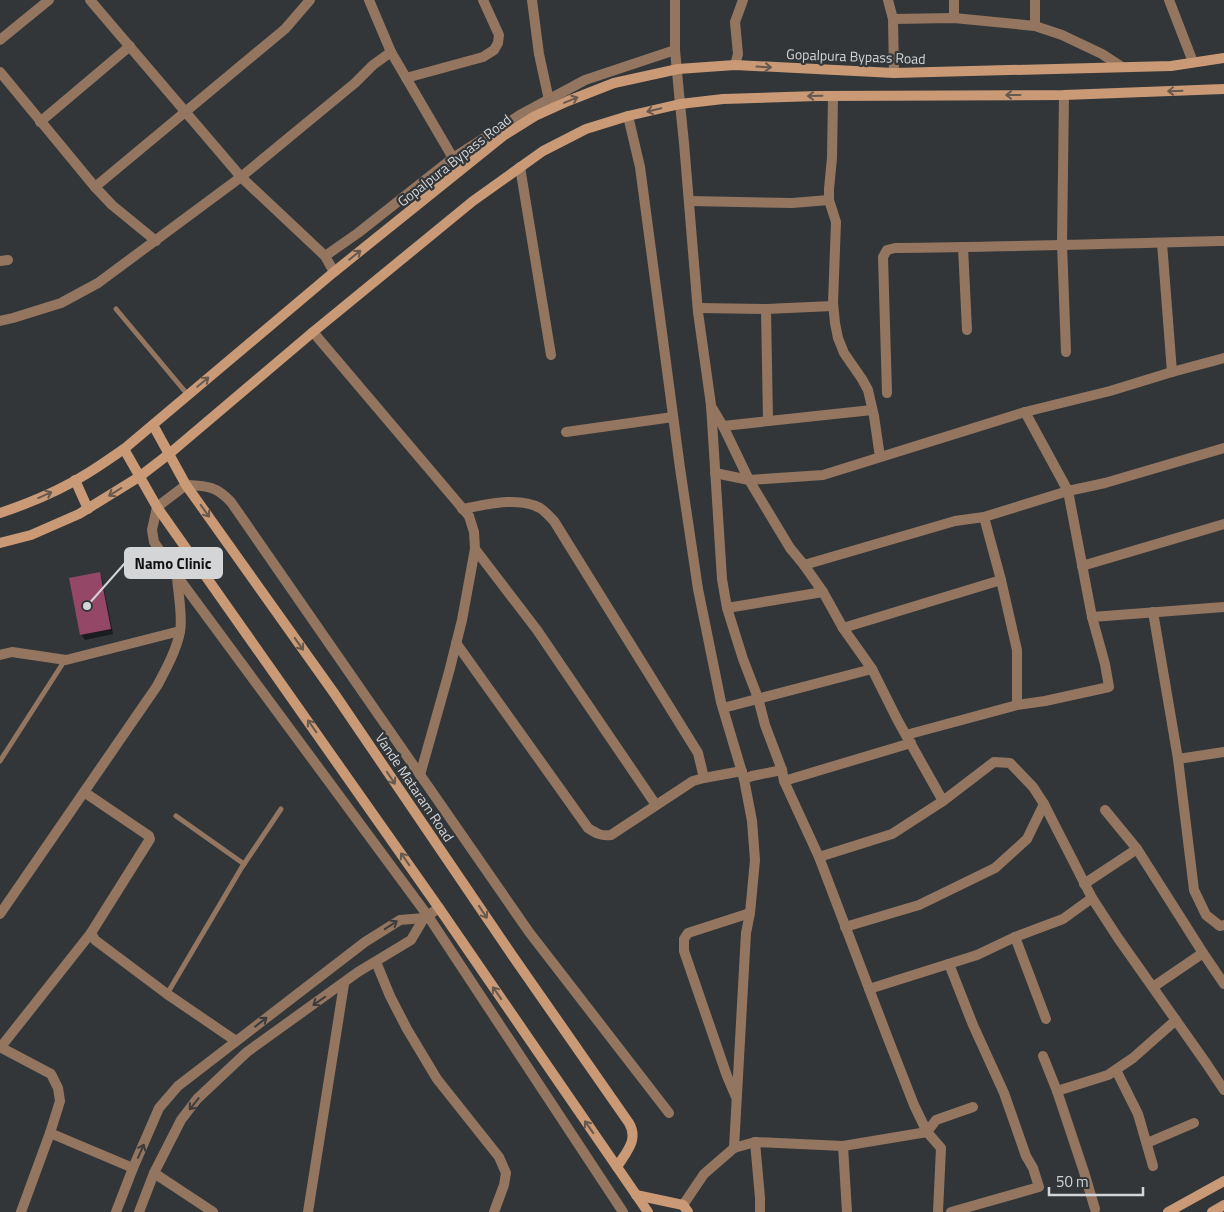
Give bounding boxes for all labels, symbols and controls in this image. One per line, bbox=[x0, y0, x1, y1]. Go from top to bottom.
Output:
street label: Gopalpura Bypass Road bbox=[786, 43, 926, 69]
one-way arrow bbox=[755, 62, 771, 71]
one-way arrow bbox=[1168, 86, 1184, 95]
one-way arrow bbox=[1005, 90, 1022, 100]
one-way arrow bbox=[808, 91, 824, 101]
one-way arrow bbox=[563, 95, 578, 104]
one-way arrow bbox=[646, 106, 662, 115]
street label: Gopalpura Bypass Road bbox=[393, 109, 515, 211]
one-way arrow bbox=[348, 250, 361, 261]
one-way arrow bbox=[197, 377, 210, 388]
one-way arrow bbox=[108, 487, 122, 497]
one-way arrow bbox=[37, 490, 52, 499]
one-way arrow bbox=[200, 504, 210, 518]
callout: Namo Clinic bbox=[125, 548, 222, 578]
text: Namo Clinic bbox=[135, 552, 212, 575]
one-way arrow bbox=[294, 637, 304, 651]
one-way arrow bbox=[307, 719, 317, 733]
street label: Vande Mataram Road bbox=[371, 728, 459, 846]
one-way arrow bbox=[387, 770, 397, 784]
one-way arrow bbox=[400, 852, 410, 866]
one-way arrow bbox=[478, 905, 488, 919]
one-way arrow bbox=[384, 920, 398, 930]
one-way arrow bbox=[492, 986, 502, 1000]
one-way arrow bbox=[312, 996, 326, 1006]
one-way arrow bbox=[254, 1017, 267, 1028]
one-way arrow bbox=[188, 1097, 199, 1110]
one-way arrow bbox=[584, 1120, 594, 1134]
one-way arrow bbox=[136, 1144, 146, 1159]
scale bar bbox=[1049, 1164, 1143, 1196]
text: 50 m bbox=[1056, 1170, 1089, 1193]

